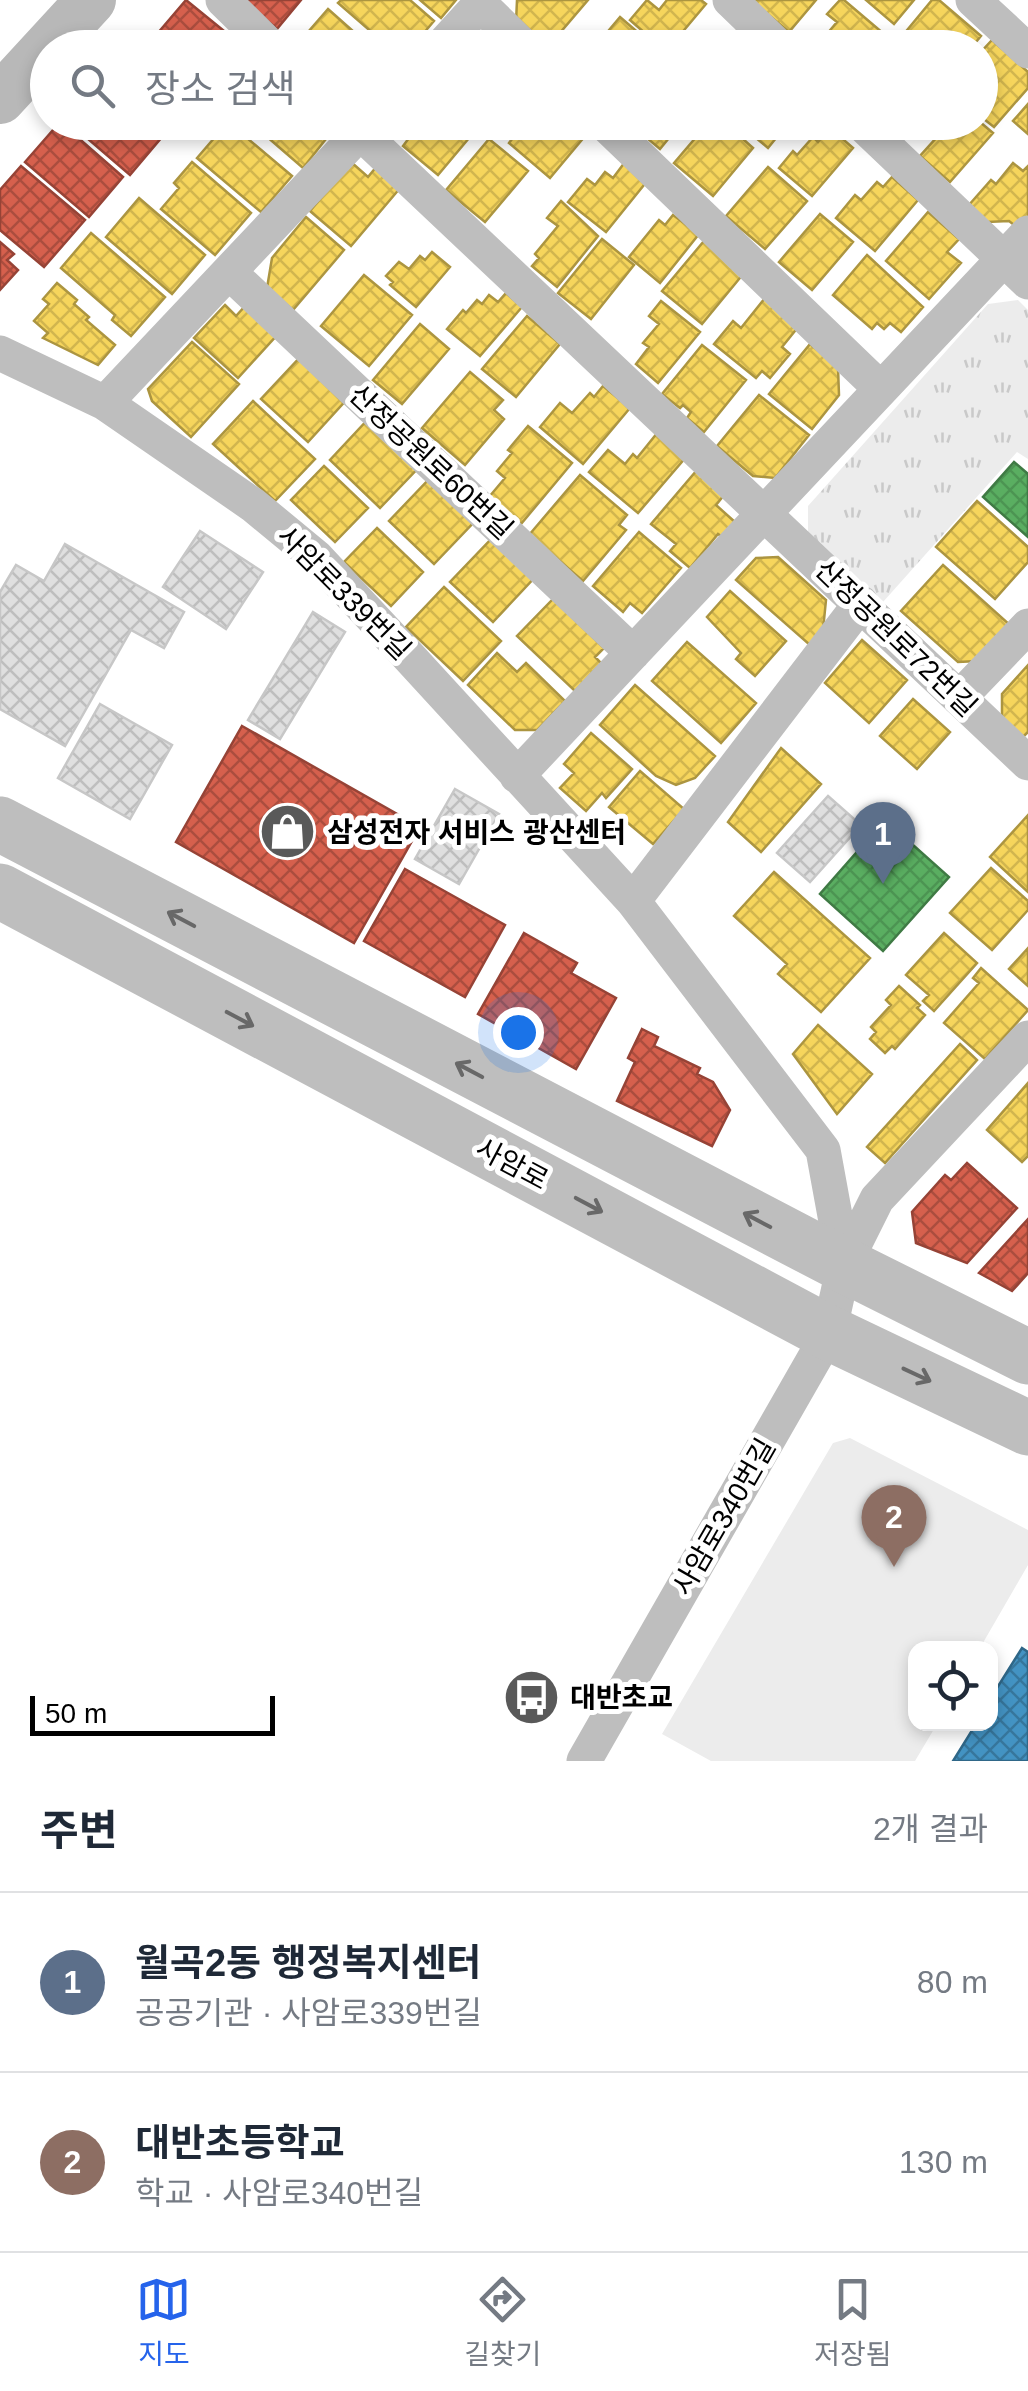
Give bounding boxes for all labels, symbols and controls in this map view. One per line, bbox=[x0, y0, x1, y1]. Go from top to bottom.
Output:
search box bbox=[30, 30, 998, 140]
icon: search bbox=[65, 58, 120, 113]
text: 장소 검색 bbox=[145, 68, 295, 110]
street label: 산정공원로60번길 bbox=[343, 379, 519, 545]
street label: 사암로339번길 bbox=[271, 520, 417, 666]
street label: 산정공원로72번길 bbox=[809, 553, 983, 723]
shop icon: 삼성전자 서비스 광산센터 bbox=[258, 802, 318, 862]
pin: 1 bbox=[850, 802, 916, 884]
place label: 삼성전자 서비스 광산센터 bbox=[327, 817, 626, 848]
one-way arrow bbox=[167, 909, 197, 928]
your location bbox=[493, 1007, 544, 1058]
one-way arrow bbox=[225, 1010, 255, 1030]
one-way arrow bbox=[455, 1059, 485, 1079]
street label: 사암로 bbox=[471, 1132, 553, 1196]
one-way arrow bbox=[574, 1196, 603, 1215]
one-way arrow bbox=[743, 1210, 773, 1229]
one-way arrow bbox=[902, 1367, 932, 1386]
street label: 사암로340번길 bbox=[667, 1433, 781, 1601]
pin: 2 bbox=[862, 1484, 926, 1567]
map controls bbox=[908, 1641, 998, 1731]
button: locate bbox=[908, 1641, 998, 1731]
bus stop icon: 대반초교 bbox=[501, 1667, 561, 1727]
place label: 대반초교 bbox=[570, 1682, 673, 1713]
scale bar bbox=[30, 1691, 275, 1736]
text: 50 m bbox=[45, 1698, 107, 1729]
text: 주변 bbox=[40, 1807, 117, 1854]
text: 2개 결과 bbox=[873, 1811, 988, 1847]
text: 월곡2동 행정복지센터 bbox=[135, 1942, 481, 1984]
text: 1 bbox=[64, 1964, 81, 2000]
text: 80 m bbox=[917, 1964, 988, 2000]
text: 공공기관 · 사암로339번길 bbox=[135, 1995, 482, 2031]
text: 대반초등학교 bbox=[135, 2122, 345, 2164]
text: 2 bbox=[64, 2144, 81, 2180]
text: 130 m bbox=[899, 2144, 988, 2180]
text: 학교 · 사암로340번길 bbox=[135, 2175, 423, 2211]
tab: 지도 bbox=[136, 2272, 191, 2372]
tab: 길찾기 bbox=[464, 2272, 542, 2372]
tab: 저장됨 bbox=[814, 2272, 892, 2372]

